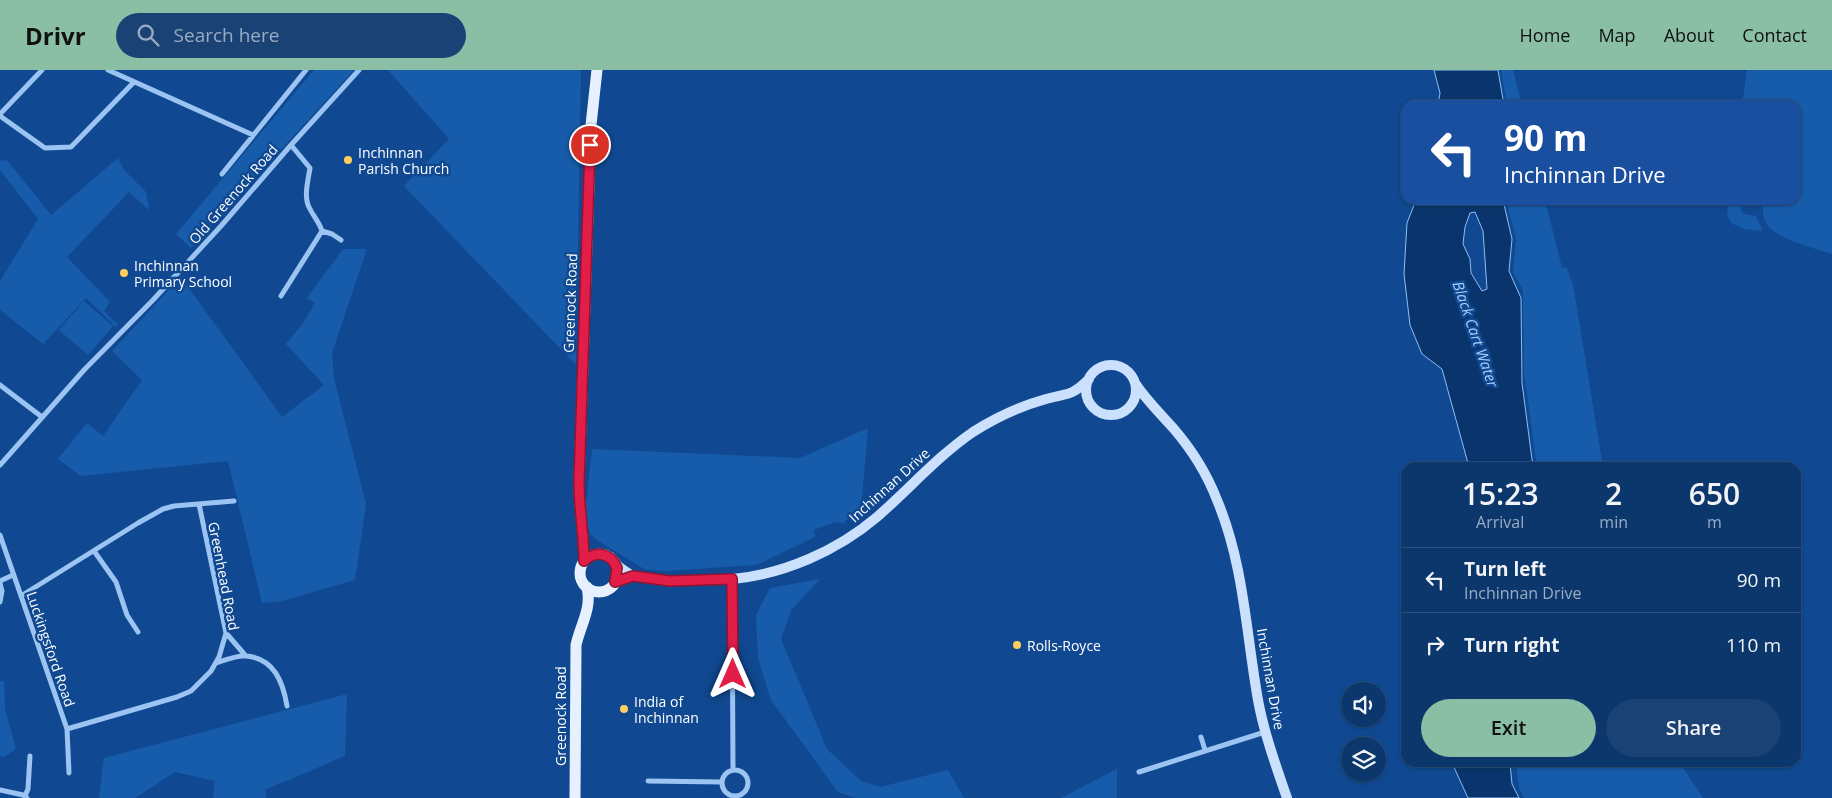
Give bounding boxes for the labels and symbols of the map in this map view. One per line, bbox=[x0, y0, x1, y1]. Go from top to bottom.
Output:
pin bbox=[569, 124, 611, 166]
street label: Old Greenock Road bbox=[184, 140, 282, 248]
place label: Inchinnan Parish Church bbox=[358, 143, 449, 178]
marker: Inchinnan Parish Church bbox=[342, 154, 354, 166]
street label: Greenock Road bbox=[559, 253, 581, 353]
place label: Inchinnan Primary School bbox=[134, 256, 232, 291]
marker: Inchinnan Primary School bbox=[118, 267, 130, 279]
water label: Black Cart Water bbox=[1448, 278, 1504, 391]
street label: Inchinnan Drive bbox=[844, 443, 934, 526]
street label: Greenhead Road bbox=[204, 520, 244, 632]
street label: Luckingsford Road bbox=[22, 589, 80, 709]
street label: Inchinnan Drive bbox=[1253, 627, 1289, 731]
place label: Rolls-Royce bbox=[1027, 636, 1101, 655]
marker: Rolls-Royce bbox=[1011, 639, 1023, 651]
position arrow bbox=[706, 647, 758, 699]
street label: Greenock Road bbox=[551, 666, 570, 766]
place label: India of Inchinnan bbox=[634, 692, 699, 727]
marker: India of Inchinnan bbox=[618, 703, 630, 715]

